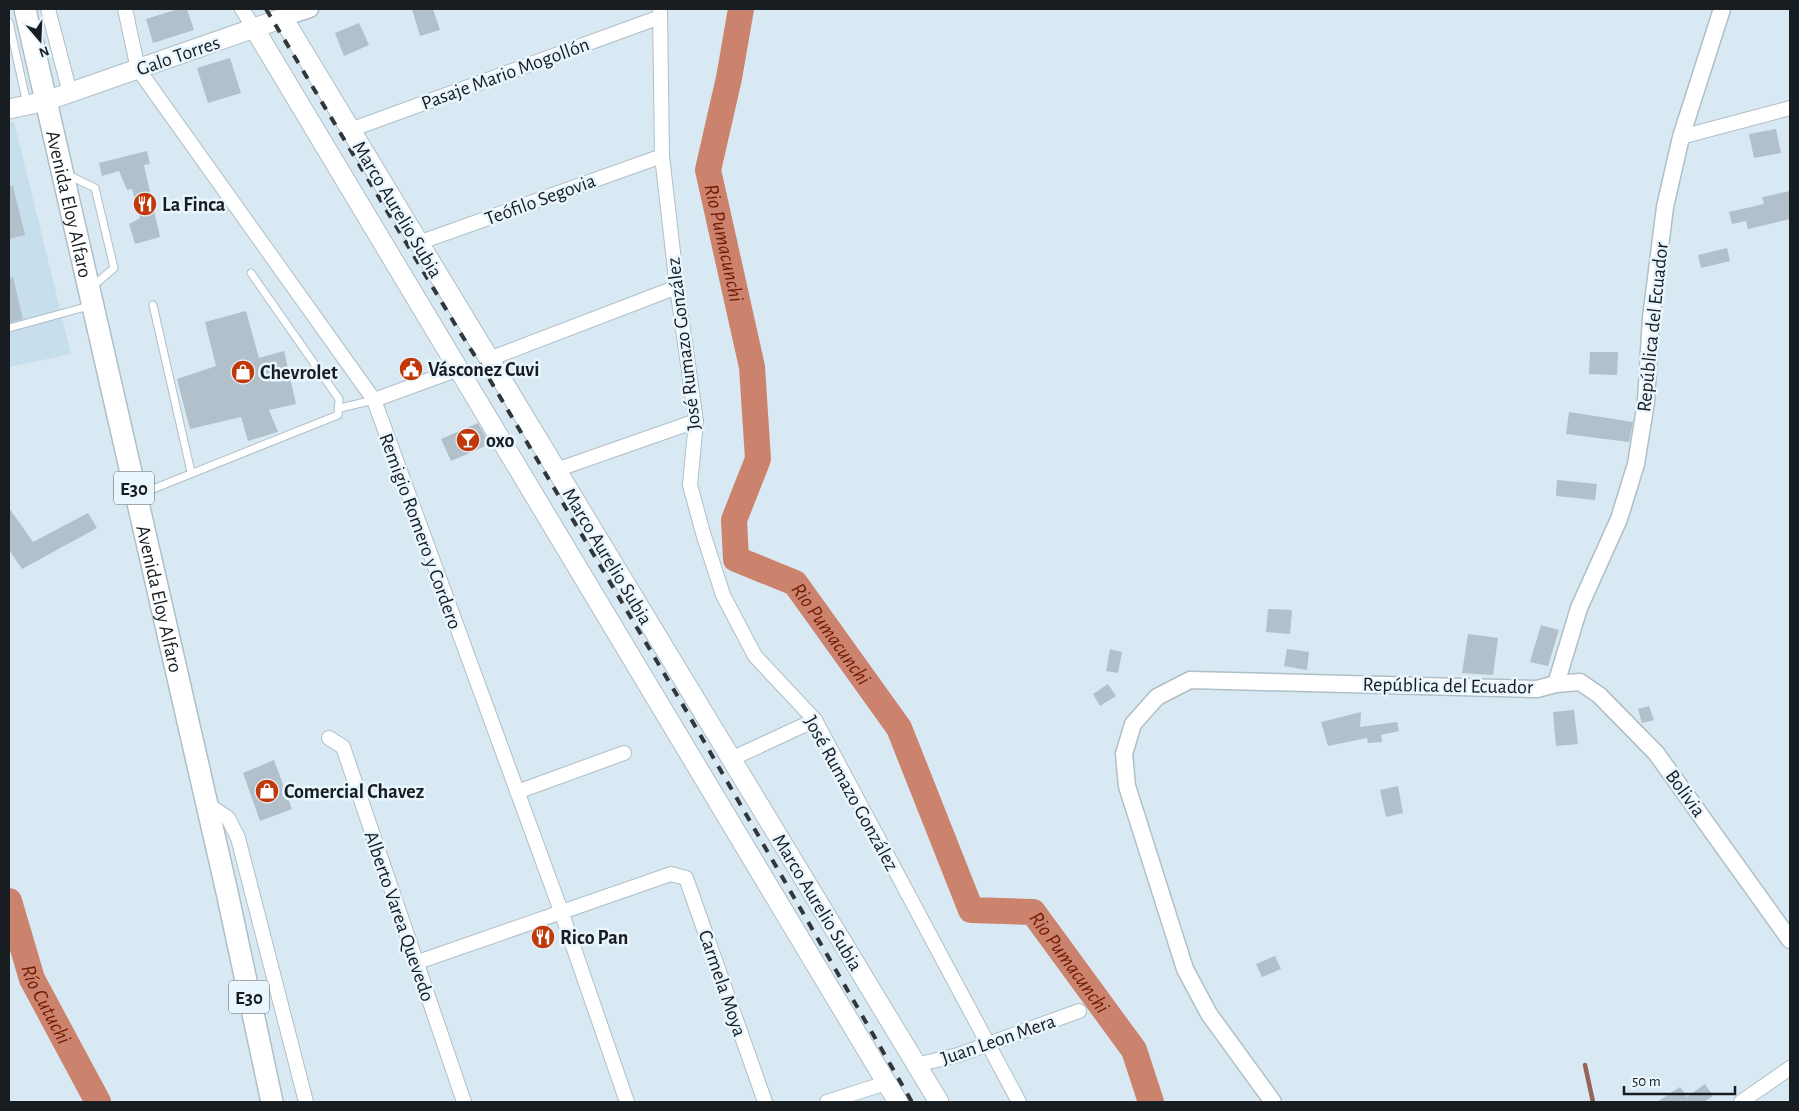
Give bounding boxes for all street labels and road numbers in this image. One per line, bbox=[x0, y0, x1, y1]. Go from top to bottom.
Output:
street label: Galo Torres bbox=[134, 32, 223, 80]
street label: Pasaje Mario Mogollón bbox=[419, 34, 592, 114]
street label: Avenida Eloy Alfaro bbox=[42, 129, 95, 280]
street label: Marco Aurelio Subia bbox=[348, 138, 446, 281]
street label: Teófilo Segovia bbox=[482, 171, 598, 229]
street label: República del Ecuador bbox=[1634, 241, 1672, 413]
street label: José Rumazo González bbox=[663, 256, 705, 431]
street label: Remigio Romero y Cordero bbox=[375, 431, 465, 632]
road number: E30 bbox=[114, 472, 154, 504]
street label: Marco Aurelio Subia bbox=[558, 485, 656, 628]
street label: Avenida Eloy Alfaro bbox=[132, 523, 185, 675]
street label: República del Ecuador bbox=[1363, 675, 1534, 697]
street label: José Rumazo González bbox=[800, 713, 902, 874]
street label: Bolivia bbox=[1662, 766, 1709, 821]
street label: Alberto Varea Quevedo bbox=[360, 828, 438, 1004]
street label: Marco Aurelio Subia bbox=[768, 831, 866, 974]
street label: Carmela Moya bbox=[695, 928, 750, 1039]
road number: E30 bbox=[229, 980, 269, 1014]
street label: Juan Leon Mera bbox=[939, 1011, 1058, 1069]

